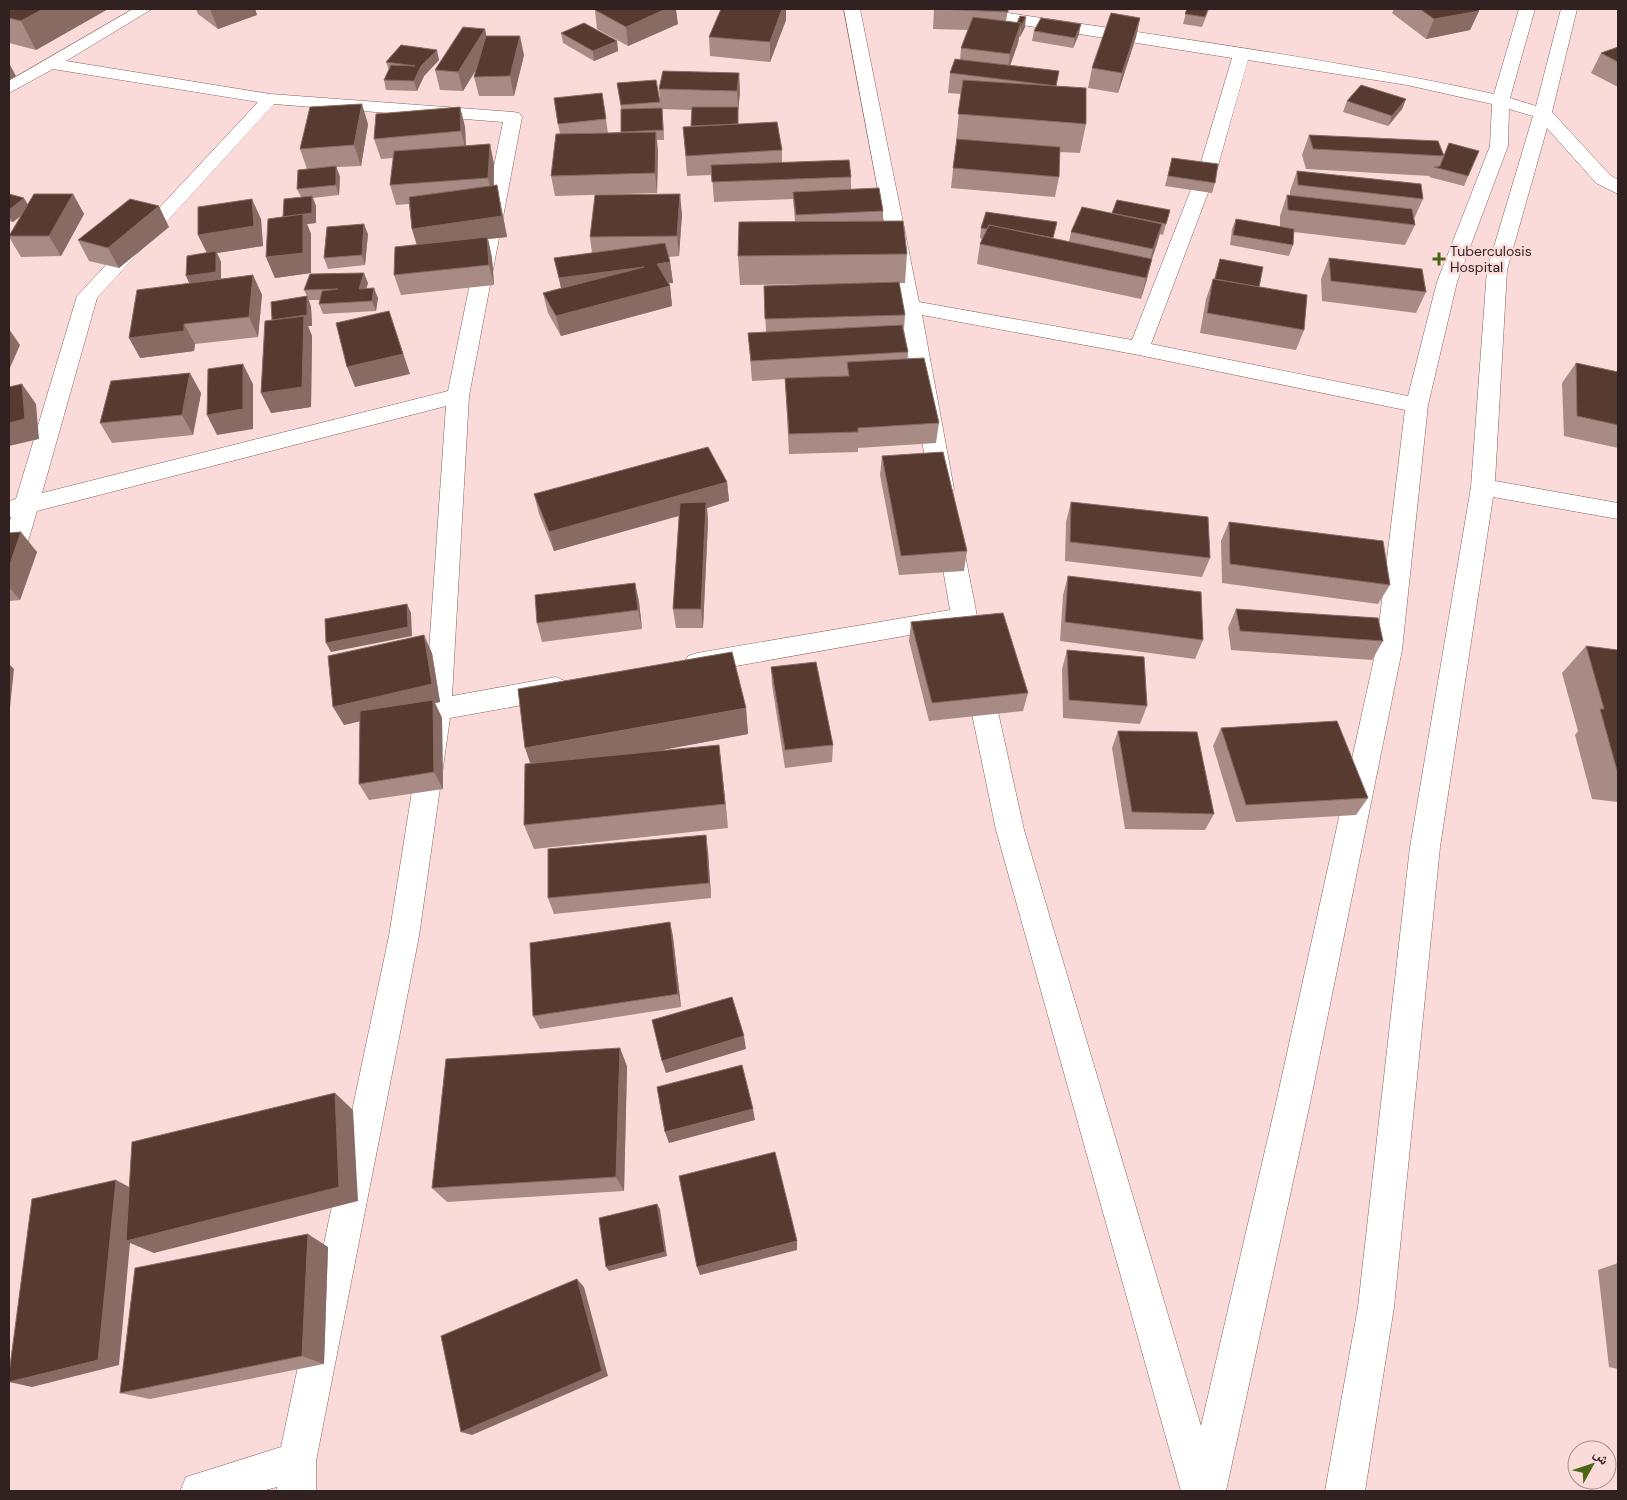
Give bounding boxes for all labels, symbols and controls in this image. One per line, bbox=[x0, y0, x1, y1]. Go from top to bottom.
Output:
place label: Tuberculosis Hospital bbox=[1450, 242, 1532, 276]
marker: Tuberculosis Hospital bbox=[1432, 252, 1446, 266]
north arrow bbox=[1567, 1440, 1617, 1490]
text: ش bbox=[1590, 1445, 1614, 1468]

